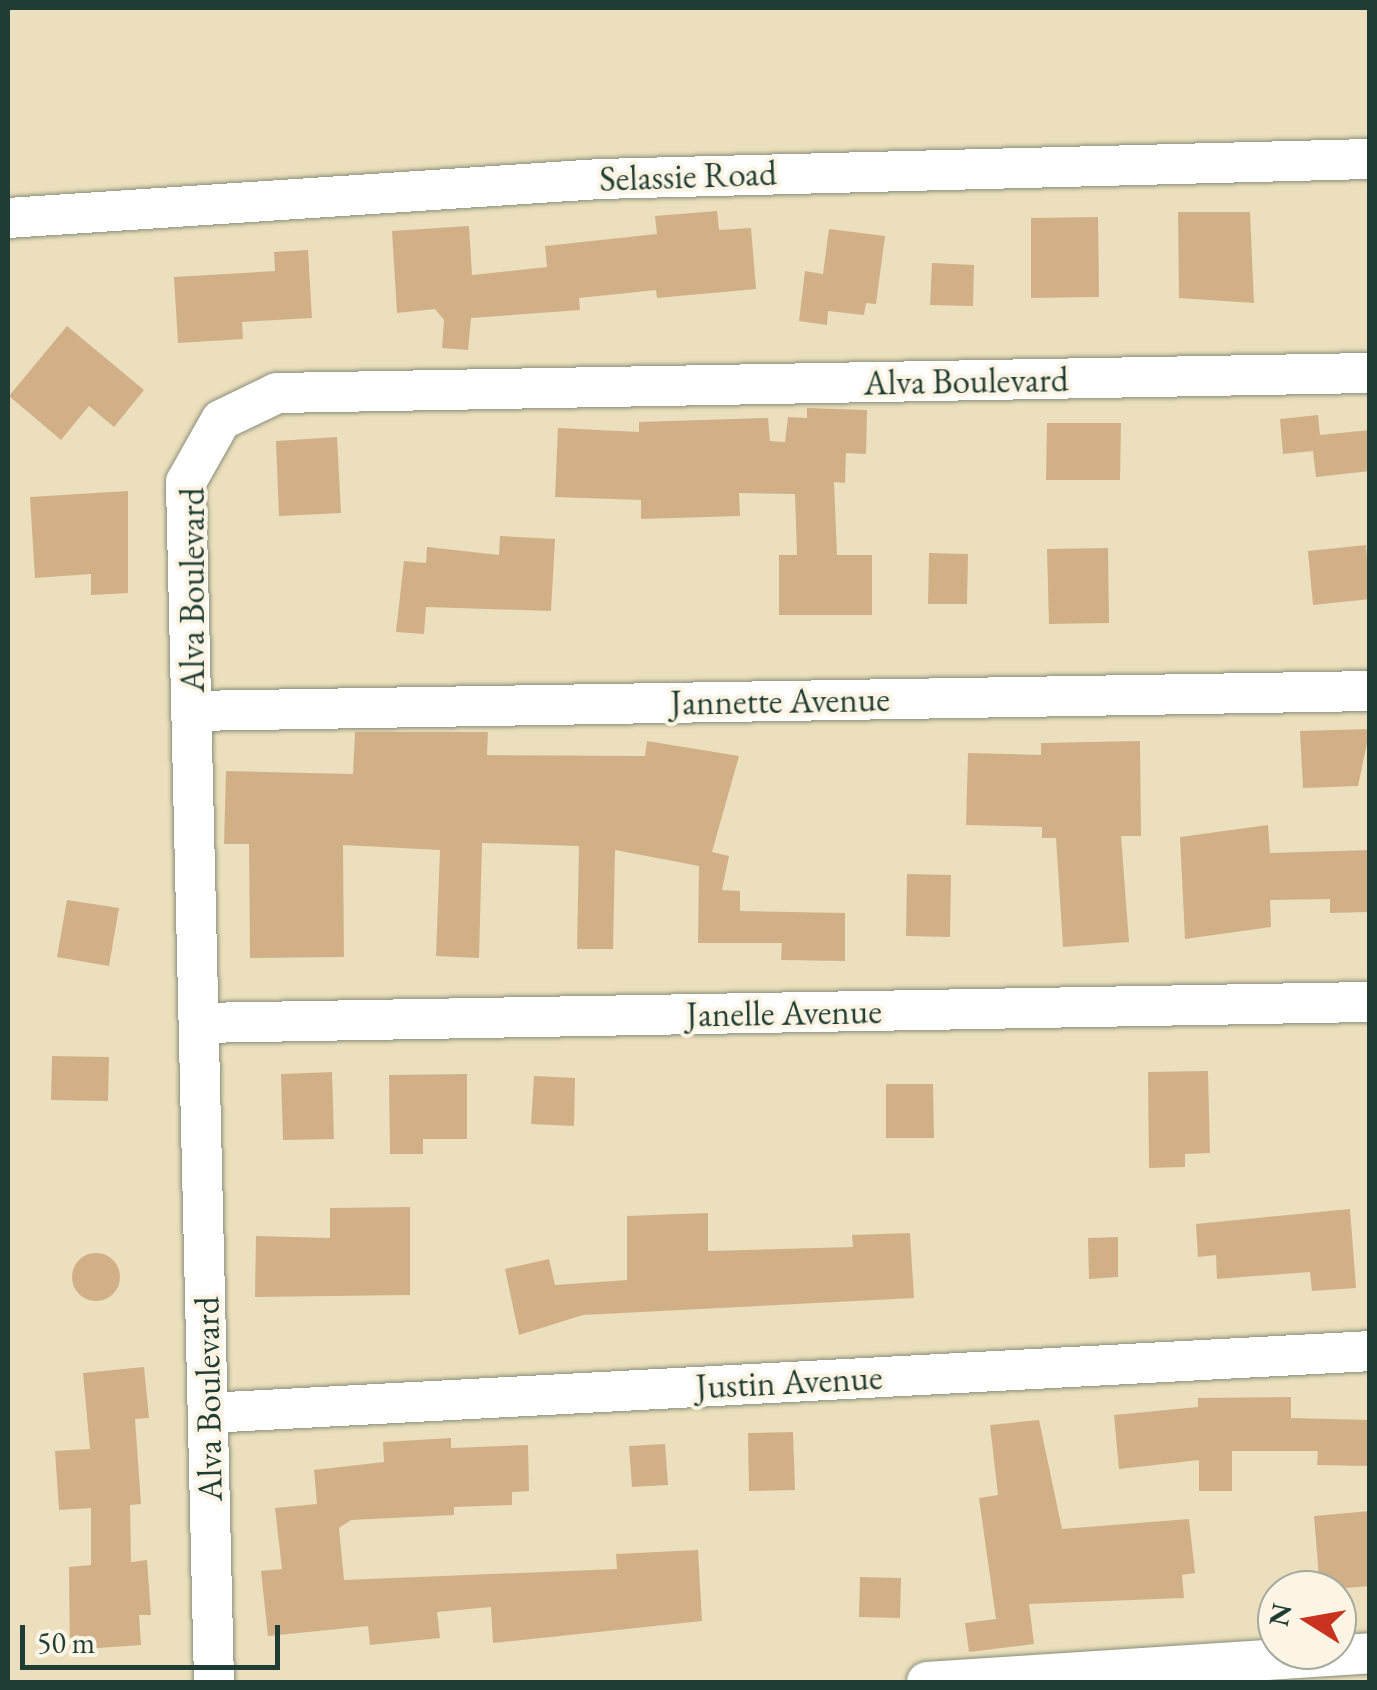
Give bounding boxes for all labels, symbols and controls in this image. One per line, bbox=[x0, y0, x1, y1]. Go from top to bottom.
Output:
street label: Selassie Road bbox=[599, 152, 777, 200]
street label: Alva Boulevard bbox=[863, 358, 1069, 404]
street label: Alva Boulevard bbox=[171, 488, 213, 692]
street label: Jannette Avenue bbox=[670, 678, 890, 724]
street label: Janelle Avenue bbox=[686, 990, 882, 1036]
street label: Alva Boulevard bbox=[185, 1296, 231, 1502]
street label: Justin Avenue bbox=[694, 1356, 884, 1408]
north arrow bbox=[1257, 1570, 1357, 1670]
text: N bbox=[1260, 1600, 1299, 1629]
scale bar bbox=[25, 1605, 285, 1667]
text: 50 m bbox=[37, 1623, 95, 1662]

